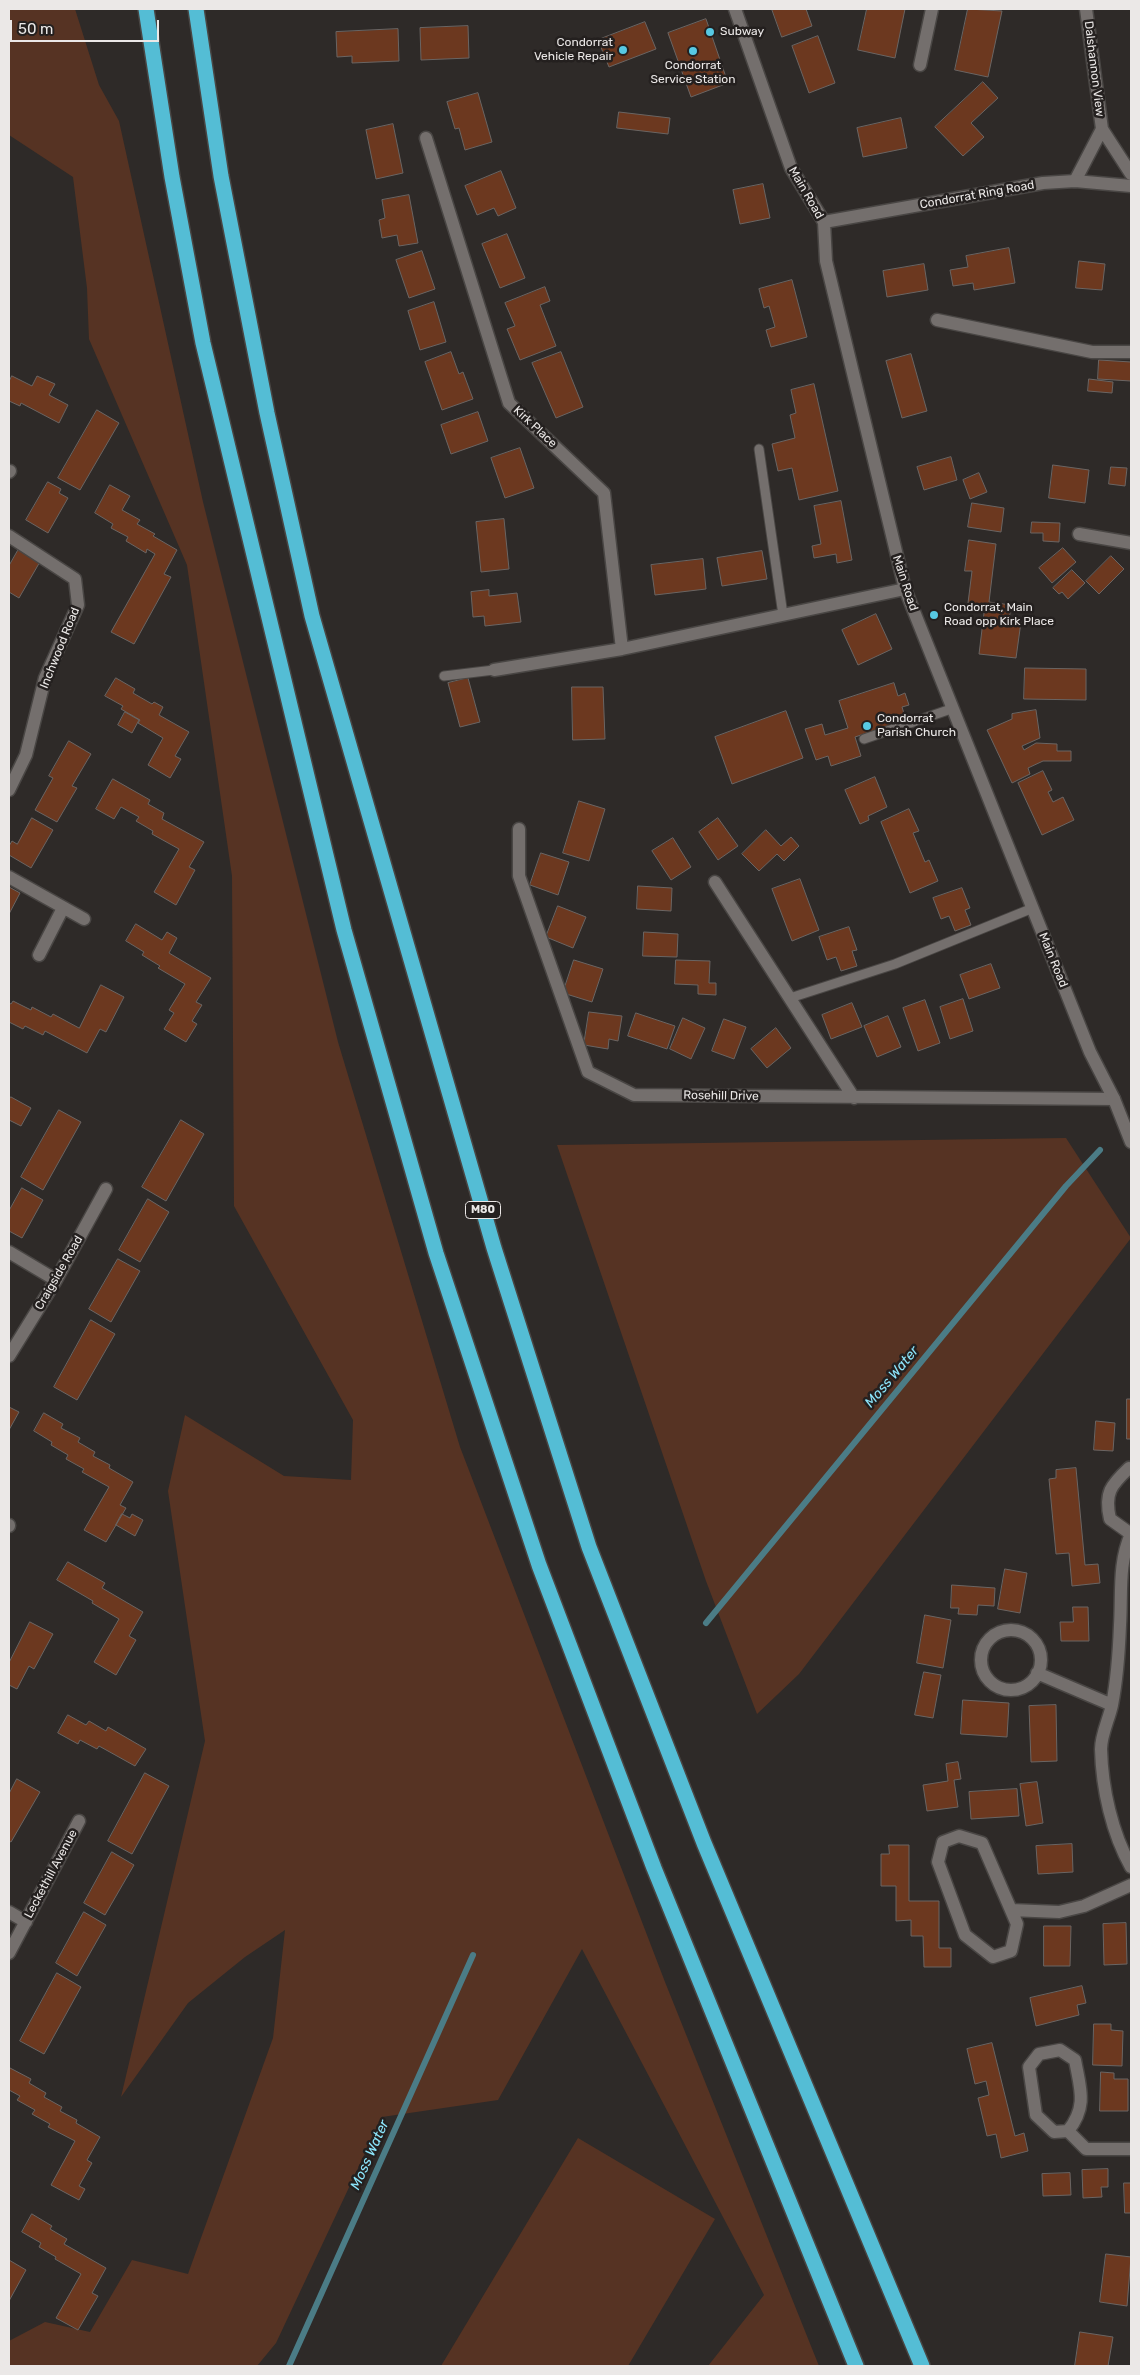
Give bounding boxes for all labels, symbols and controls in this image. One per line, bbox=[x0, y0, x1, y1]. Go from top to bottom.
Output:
scale bar bbox=[12, 10, 161, 42]
text: 50 m bbox=[18, 20, 53, 38]
street label: Dalshannon View bbox=[1081, 20, 1107, 118]
place label: Subway bbox=[720, 25, 764, 39]
marker: Subway bbox=[704, 26, 716, 38]
place label: Condorrat Vehicle Repair bbox=[534, 36, 613, 64]
marker: Condorrat Vehicle Repair bbox=[617, 44, 629, 56]
marker: Condorrat Service Station bbox=[687, 45, 699, 57]
place label: Condorrat Service Station bbox=[650, 59, 736, 87]
street label: Main Road bbox=[785, 164, 827, 222]
street label: Condorrat Ring Road bbox=[919, 178, 1035, 212]
street label: Kirk Place bbox=[510, 403, 560, 451]
street label: Main Road bbox=[889, 553, 921, 613]
place label: Condorrat, Main Road opp Kirk Place bbox=[944, 601, 1054, 629]
street label: Inchwood Road bbox=[37, 605, 83, 691]
marker: Condorrat, Main Road opp Kirk Place bbox=[928, 609, 940, 621]
place label: Condorrat Parish Church bbox=[877, 712, 956, 740]
marker: Condorrat Parish Church bbox=[861, 720, 873, 732]
street label: Main Road bbox=[1036, 931, 1070, 989]
street label: Rosehill Drive bbox=[683, 1088, 759, 1104]
road number: M80 bbox=[466, 1202, 500, 1218]
street label: Craigside Road bbox=[32, 1233, 86, 1313]
water label: Moss Water bbox=[862, 1343, 922, 1411]
street label: Leckethill Avenue bbox=[22, 1827, 80, 1921]
water label: Moss Water bbox=[347, 2117, 393, 2193]

